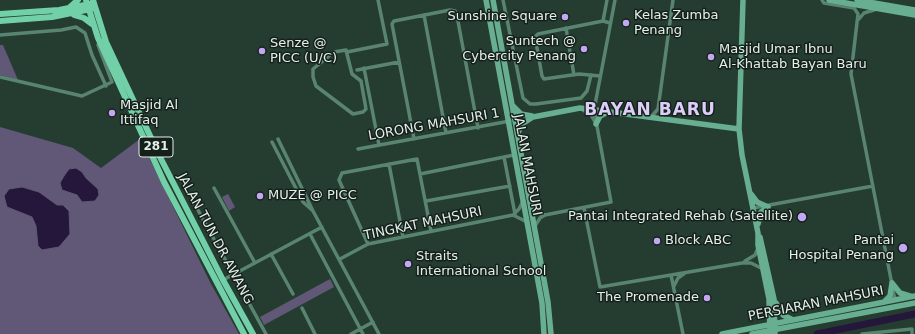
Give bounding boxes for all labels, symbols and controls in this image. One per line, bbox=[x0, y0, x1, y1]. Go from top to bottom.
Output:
place label: Kelas Zumba Penang bbox=[634, 8, 718, 39]
place label: Sunshine Square bbox=[448, 9, 557, 25]
marker: Sunshine Square bbox=[560, 12, 570, 22]
marker: Kelas Zumba Penang bbox=[621, 18, 631, 28]
place label: Suntech @ Cybercity Penang bbox=[462, 34, 576, 65]
place label: Senze @ PICC (U/C) bbox=[270, 36, 337, 67]
place label: Masjid Umar Ibnu Al-Khattab Bayan Baru bbox=[719, 42, 867, 73]
marker: Suntech @ Cybercity Penang bbox=[579, 44, 589, 54]
marker: Senze @ PICC (U/C) bbox=[257, 46, 267, 56]
marker: Masjid Umar Ibnu Al-Khattab Bayan Baru bbox=[706, 52, 716, 62]
place label: Masjid Al Ittifaq bbox=[120, 98, 178, 129]
district label: BAYAN BARU bbox=[584, 101, 716, 121]
street label: LORONG MAHSURI 1 bbox=[367, 106, 501, 144]
marker: Masjid Al Ittifaq bbox=[107, 108, 117, 118]
street label: JALAN MAHSURI bbox=[509, 113, 545, 217]
road number: 281 bbox=[139, 137, 173, 157]
street label: JALAN TUN DR AWANG bbox=[174, 171, 256, 307]
place label: MUZE @ PICC bbox=[268, 188, 357, 204]
marker: MUZE @ PICC bbox=[255, 191, 265, 201]
street label: TINGKAT MAHSURI bbox=[363, 204, 483, 244]
place label: Pantai Integrated Rehab (Satellite) bbox=[568, 209, 793, 225]
marker: Pantai Integrated Rehab (Satellite) bbox=[796, 211, 808, 223]
place label: Block ABC bbox=[665, 233, 731, 249]
place label: Pantai Hospital Penang bbox=[789, 233, 894, 264]
marker: Block ABC bbox=[652, 236, 662, 246]
marker: Pantai Hospital Penang bbox=[897, 242, 909, 254]
place label: Straits International School bbox=[416, 249, 546, 280]
marker: Straits International School bbox=[403, 259, 413, 269]
street label: PERSIARAN MAHSURI bbox=[747, 283, 885, 325]
place label: The Promenade bbox=[597, 290, 699, 306]
marker: The Promenade bbox=[702, 293, 712, 303]

